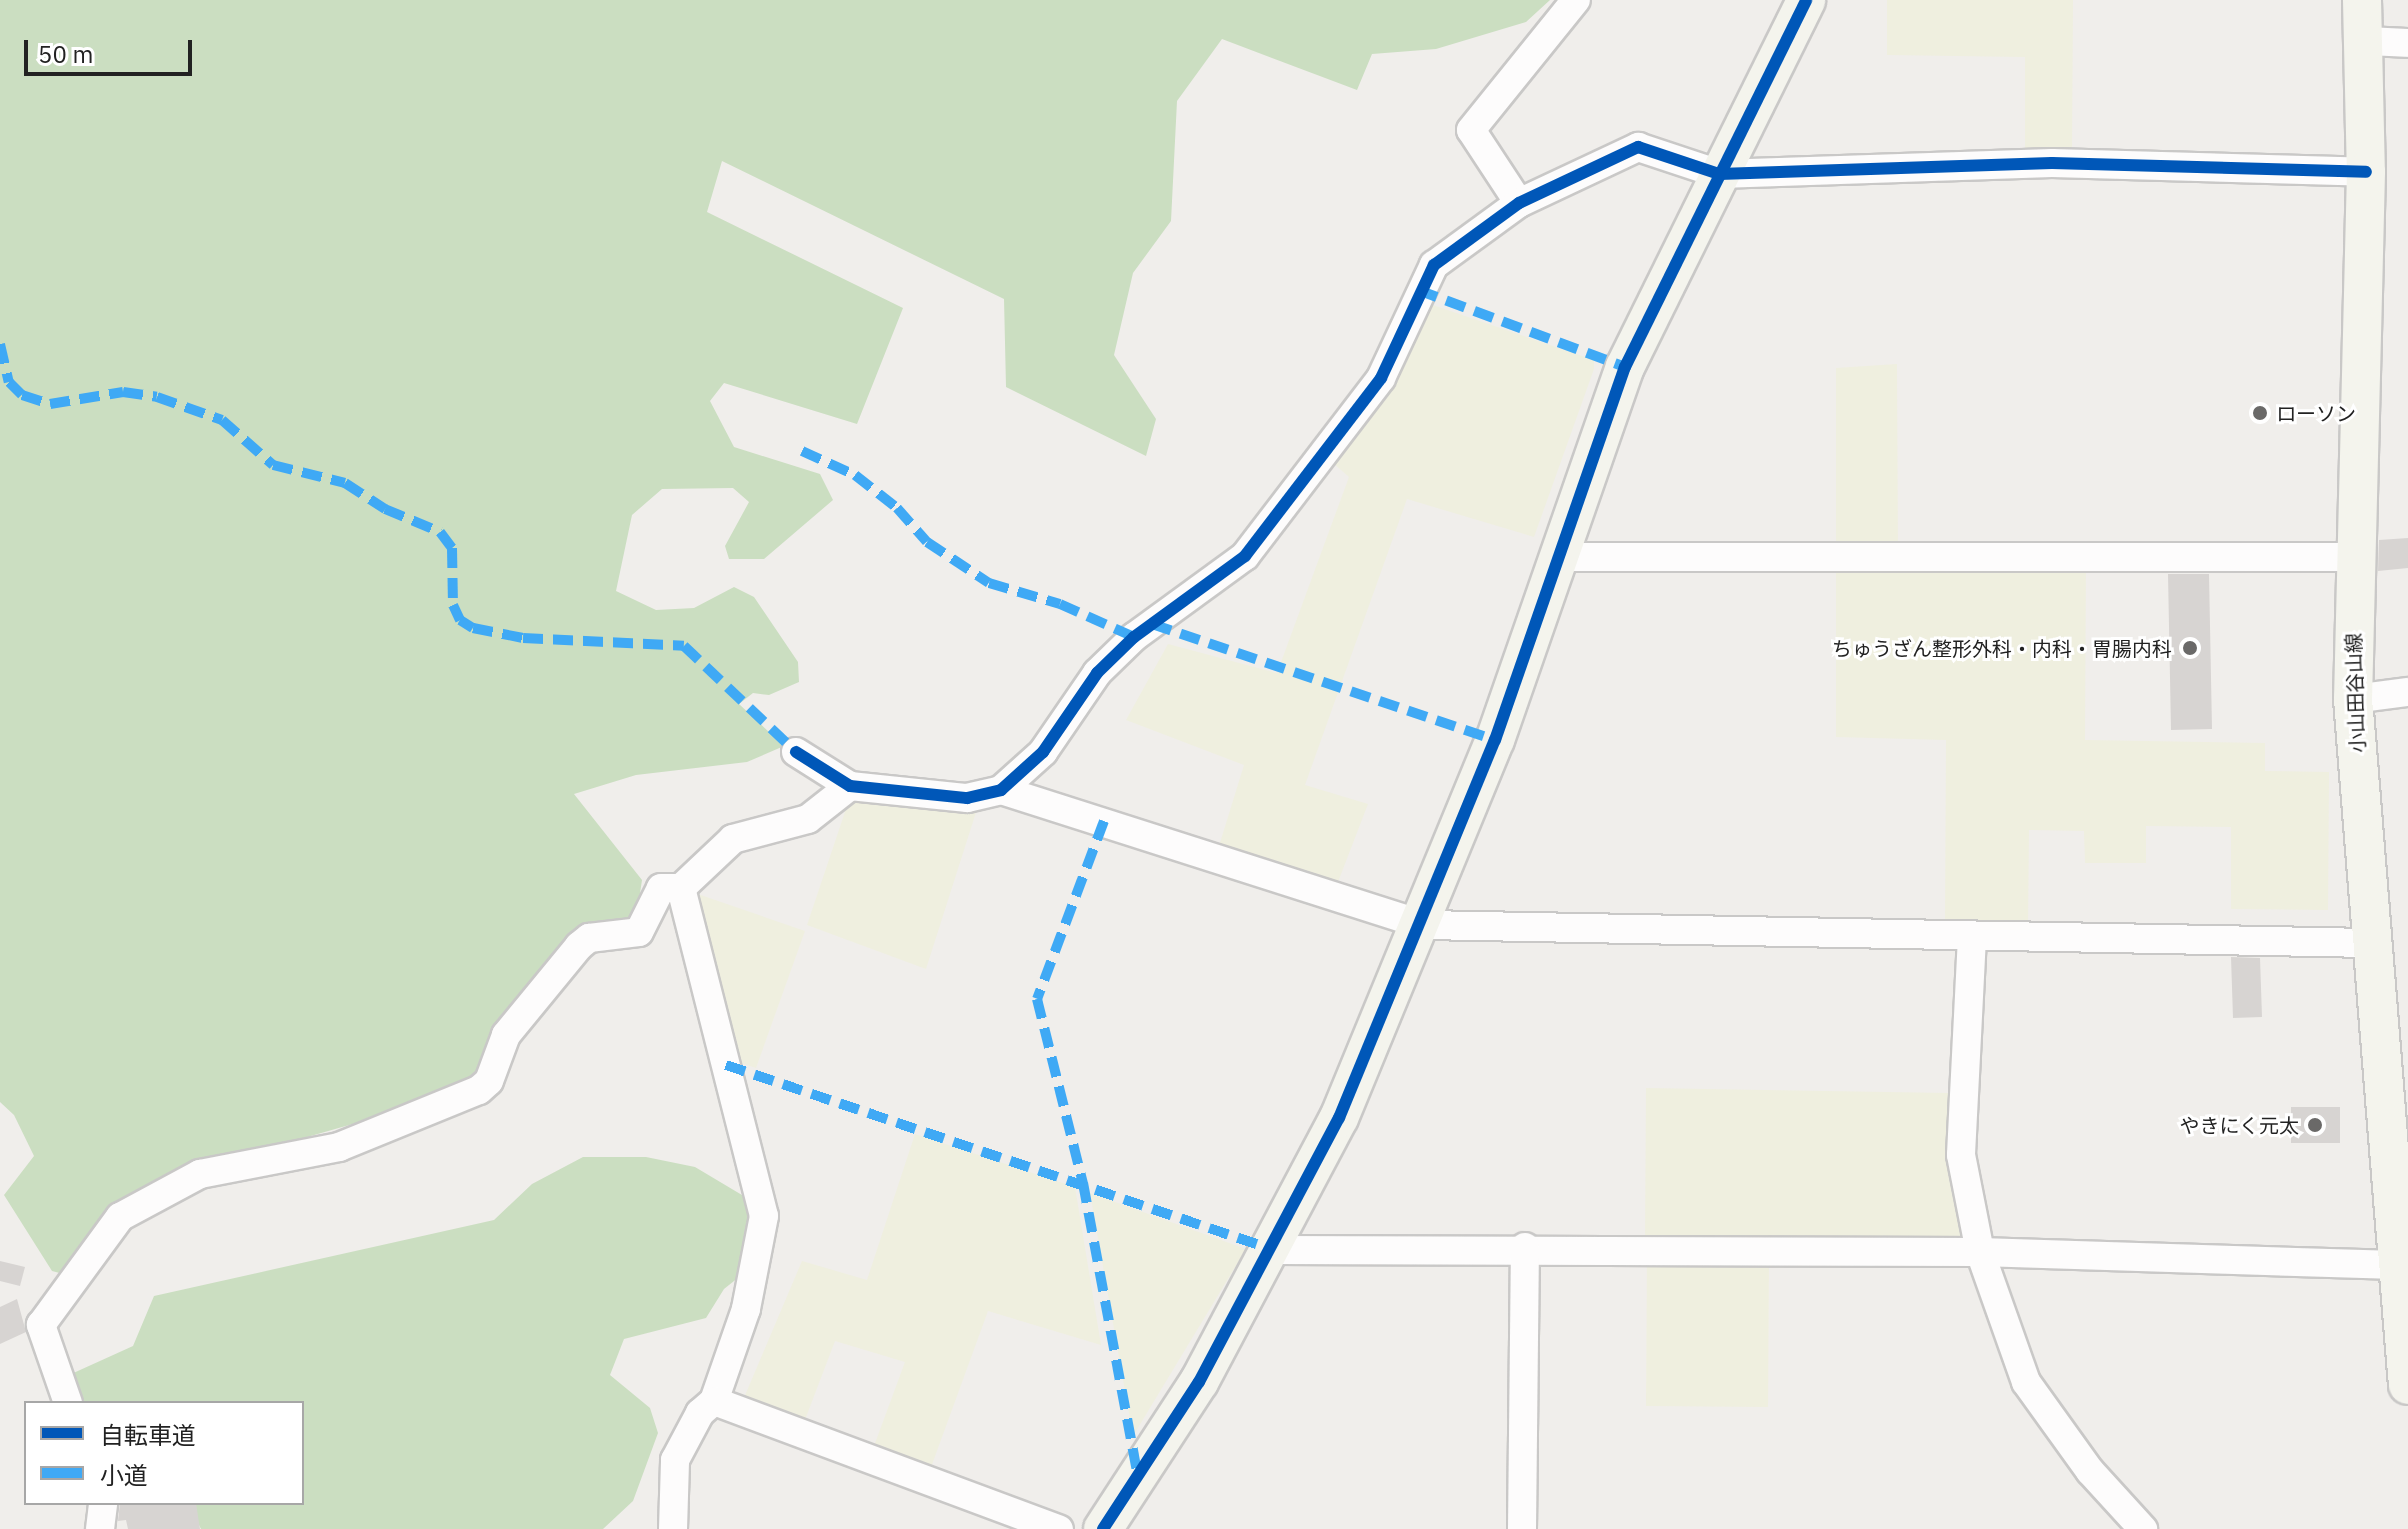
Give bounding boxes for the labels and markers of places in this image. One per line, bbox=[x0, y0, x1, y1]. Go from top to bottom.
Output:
place label: ローソン bbox=[2276, 401, 2356, 425]
marker: ローソン bbox=[2251, 404, 2269, 422]
place label: ちゅうざん整形外科・内科・胃腸内科 bbox=[1832, 636, 2172, 660]
marker: ちゅうざん整形外科・内科・胃腸内科 bbox=[2179, 637, 2201, 659]
place label: やきにく元太 bbox=[2179, 1113, 2299, 1137]
marker: やきにく元太 bbox=[2306, 1116, 2324, 1134]

